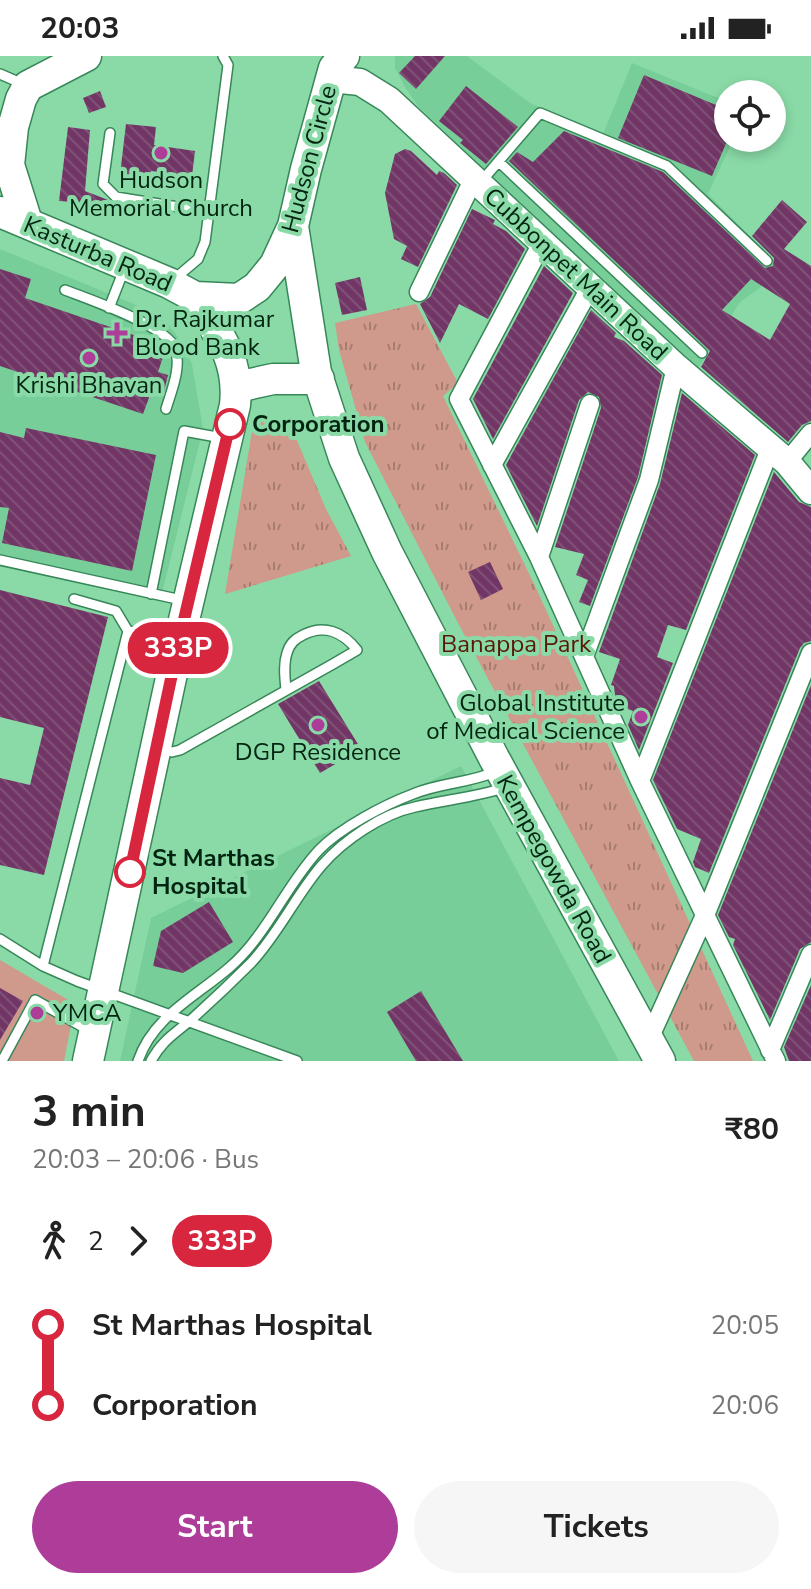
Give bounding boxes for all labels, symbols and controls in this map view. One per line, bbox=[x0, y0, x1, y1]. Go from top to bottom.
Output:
text: 20:03 bbox=[40, 8, 119, 49]
map controls bbox=[714, 80, 786, 152]
button: locate bbox=[714, 80, 786, 152]
street label: Hudson Circle bbox=[274, 82, 344, 236]
marker: Hudson Memorial Church bbox=[152, 144, 170, 162]
place label: Hudson Memorial Church bbox=[69, 164, 253, 224]
street label: Cubbonpet Main Road bbox=[477, 180, 675, 368]
street label: Kasturba Road bbox=[19, 208, 177, 300]
place label: Dr. Rajkumar Blood Bank bbox=[135, 303, 275, 363]
marker: Dr. Rajkumar Blood Bank bbox=[106, 322, 128, 344]
marker: Krishi Bhavan bbox=[80, 349, 98, 367]
place label: Krishi Bhavan bbox=[16, 369, 163, 401]
place label: Corporation bbox=[252, 408, 385, 440]
marker: Corporation bbox=[215, 409, 245, 439]
line badge: 333P bbox=[122, 622, 234, 674]
park label: Banappa Park bbox=[441, 628, 592, 660]
text: 333P bbox=[144, 629, 212, 667]
place label: Global Institute of Medical Science bbox=[426, 687, 625, 747]
marker: Global Institute of Medical Science bbox=[632, 708, 650, 726]
marker: DGP Residence bbox=[309, 716, 327, 734]
place label: DGP Residence bbox=[235, 736, 401, 768]
street label: Kempegowda Road bbox=[489, 769, 619, 969]
place label: St Marthas Hospital bbox=[152, 842, 275, 902]
marker: St Marthas Hospital bbox=[115, 857, 145, 887]
place label: YMCA bbox=[52, 997, 122, 1029]
marker: YMCA bbox=[28, 1004, 46, 1022]
text: 3 min bbox=[32, 1082, 146, 1142]
text: ₹80 bbox=[725, 1109, 779, 1150]
text: 20:03 – 20:06 · Bus bbox=[32, 1142, 259, 1177]
icon: walk bbox=[32, 1219, 76, 1263]
icon: forward bbox=[116, 1219, 160, 1263]
text: 333P bbox=[188, 1222, 256, 1260]
text: 2 bbox=[88, 1224, 104, 1259]
text: St Marthas Hospital bbox=[92, 1305, 372, 1346]
text: 20:05 bbox=[711, 1308, 779, 1343]
text: Corporation bbox=[92, 1385, 258, 1426]
text: 20:06 bbox=[711, 1388, 779, 1423]
button: Start bbox=[32, 1481, 398, 1573]
button: Tickets bbox=[414, 1481, 779, 1573]

